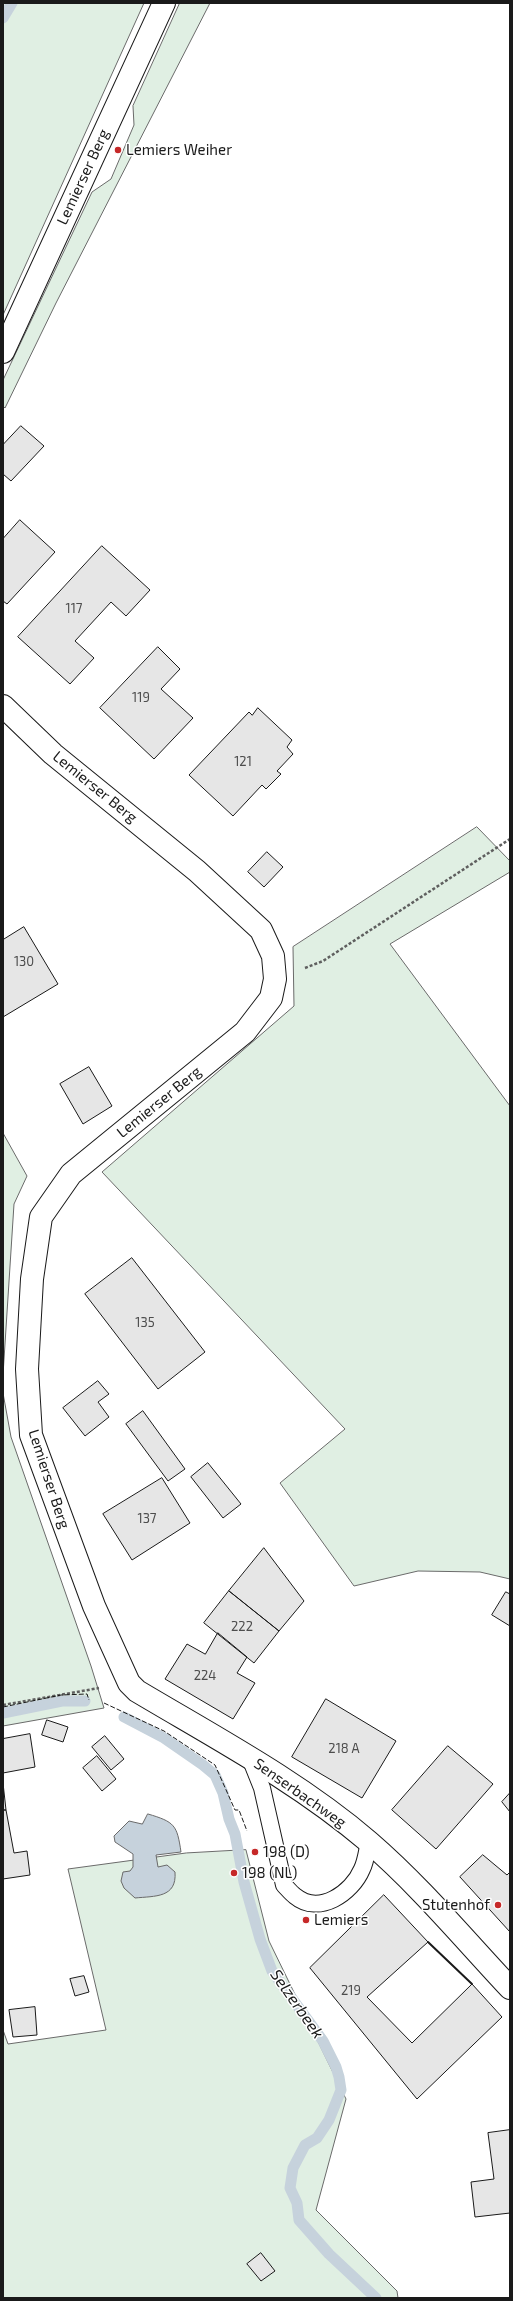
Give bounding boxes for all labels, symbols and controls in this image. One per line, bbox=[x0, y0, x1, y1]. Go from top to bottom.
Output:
street label: Lemierser Berg bbox=[53, 126, 113, 228]
place label: Lemiers Weiher bbox=[126, 141, 232, 159]
marker: Lemiers Weiher bbox=[113, 145, 123, 155]
house number: 117 bbox=[65, 601, 83, 617]
house number: 119 bbox=[132, 690, 150, 706]
street label: Lemierser Berg bbox=[49, 747, 141, 827]
house number: 121 bbox=[234, 754, 252, 770]
house number: 130 bbox=[14, 954, 34, 970]
street label: Lemierser Berg bbox=[113, 1062, 205, 1142]
house number: 135 bbox=[135, 1315, 155, 1331]
street label: Lemierser Berg bbox=[24, 1427, 74, 1531]
house number: 137 bbox=[137, 1511, 157, 1527]
house number: 222 bbox=[231, 1619, 253, 1635]
house number: 224 bbox=[194, 1668, 216, 1684]
house number: 218 A bbox=[328, 1741, 360, 1757]
street label: Senserbachweg bbox=[250, 1755, 350, 1831]
place label: 198 (D) bbox=[263, 1843, 310, 1861]
marker: 198 (D) bbox=[250, 1847, 260, 1857]
place label: 198 (NL) bbox=[242, 1864, 297, 1882]
marker: 198 (NL) bbox=[229, 1868, 239, 1878]
place label: Stutenhof bbox=[422, 1896, 490, 1914]
marker: Stutenhof bbox=[493, 1900, 503, 1910]
place label: Lemiers bbox=[314, 1911, 368, 1929]
marker: Lemiers bbox=[301, 1915, 311, 1925]
water label: Selzerbeek bbox=[266, 1966, 328, 2042]
house number: 219 bbox=[341, 1983, 361, 1999]

